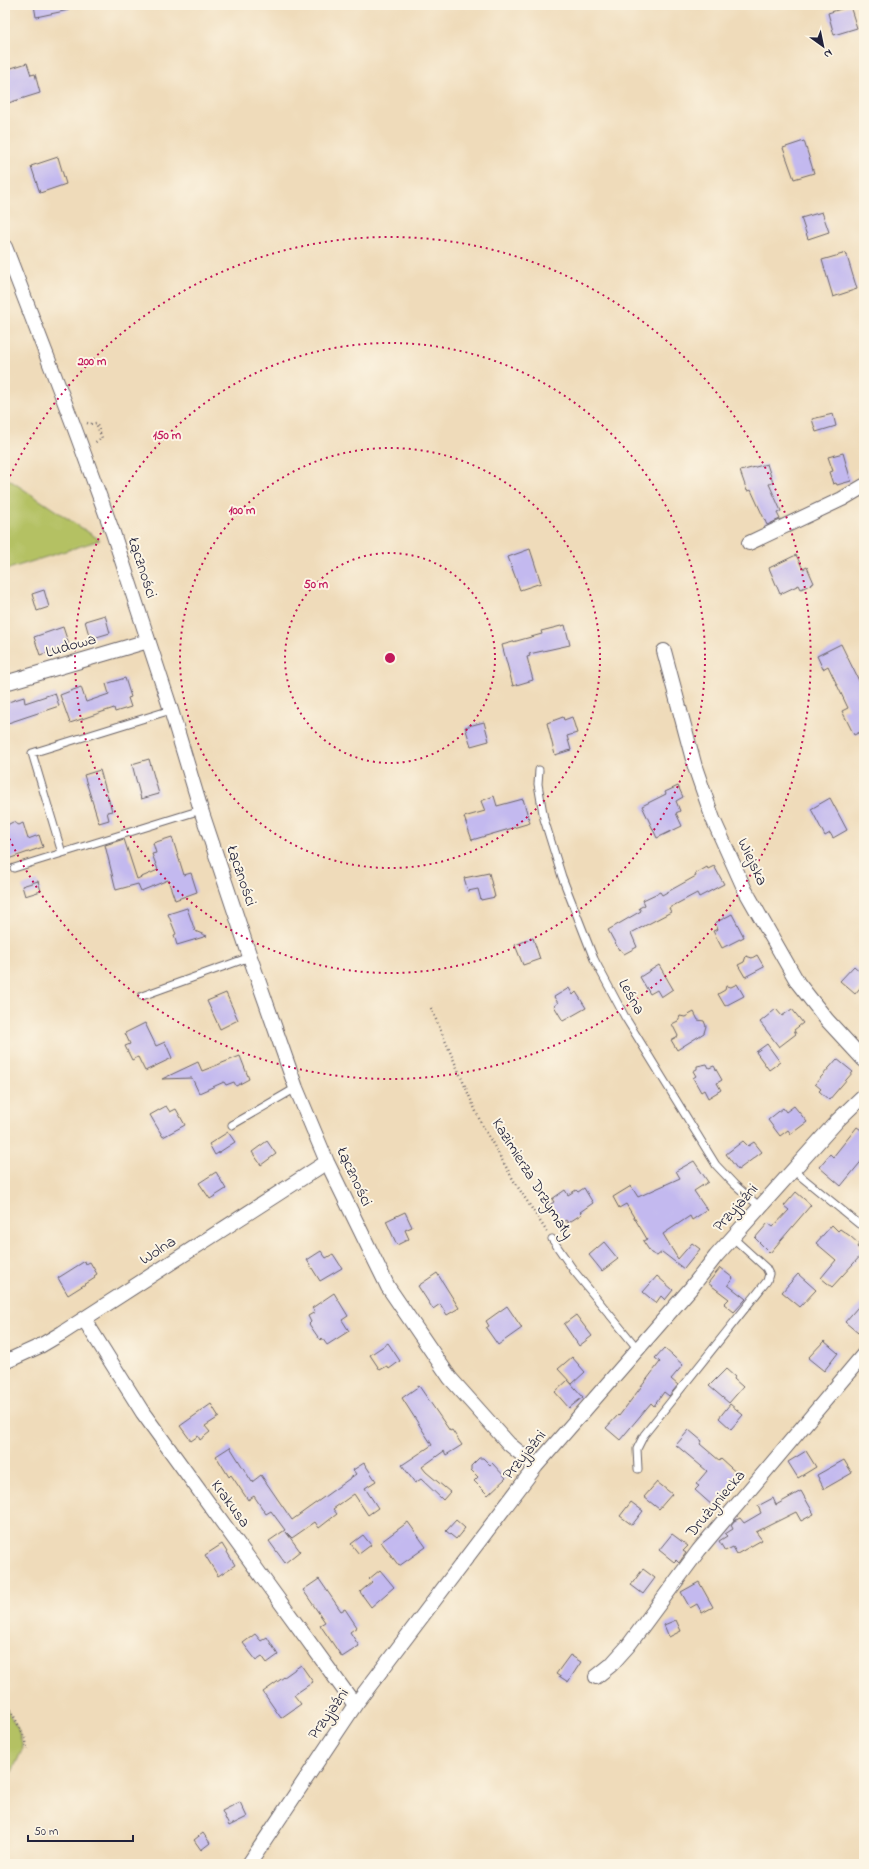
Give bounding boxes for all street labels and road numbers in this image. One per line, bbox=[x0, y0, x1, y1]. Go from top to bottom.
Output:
street label: Łączności bbox=[121, 534, 163, 602]
street label: Ludowa bbox=[43, 627, 99, 665]
street label: Wiejska bbox=[731, 834, 773, 890]
street label: Łączności bbox=[219, 841, 263, 910]
street label: Leśna bbox=[611, 975, 651, 1019]
street label: Kazimierza Drzymały bbox=[485, 1114, 579, 1244]
street label: Łączności bbox=[329, 1143, 378, 1211]
street label: Przyjaźni bbox=[708, 1178, 764, 1238]
street label: Wolna bbox=[135, 1230, 181, 1272]
street label: Przyjaźni bbox=[497, 1425, 553, 1485]
street label: Drużyniecka bbox=[680, 1465, 752, 1544]
street label: Krakusa bbox=[204, 1475, 256, 1533]
street label: Przyjaźni bbox=[302, 1683, 356, 1745]

